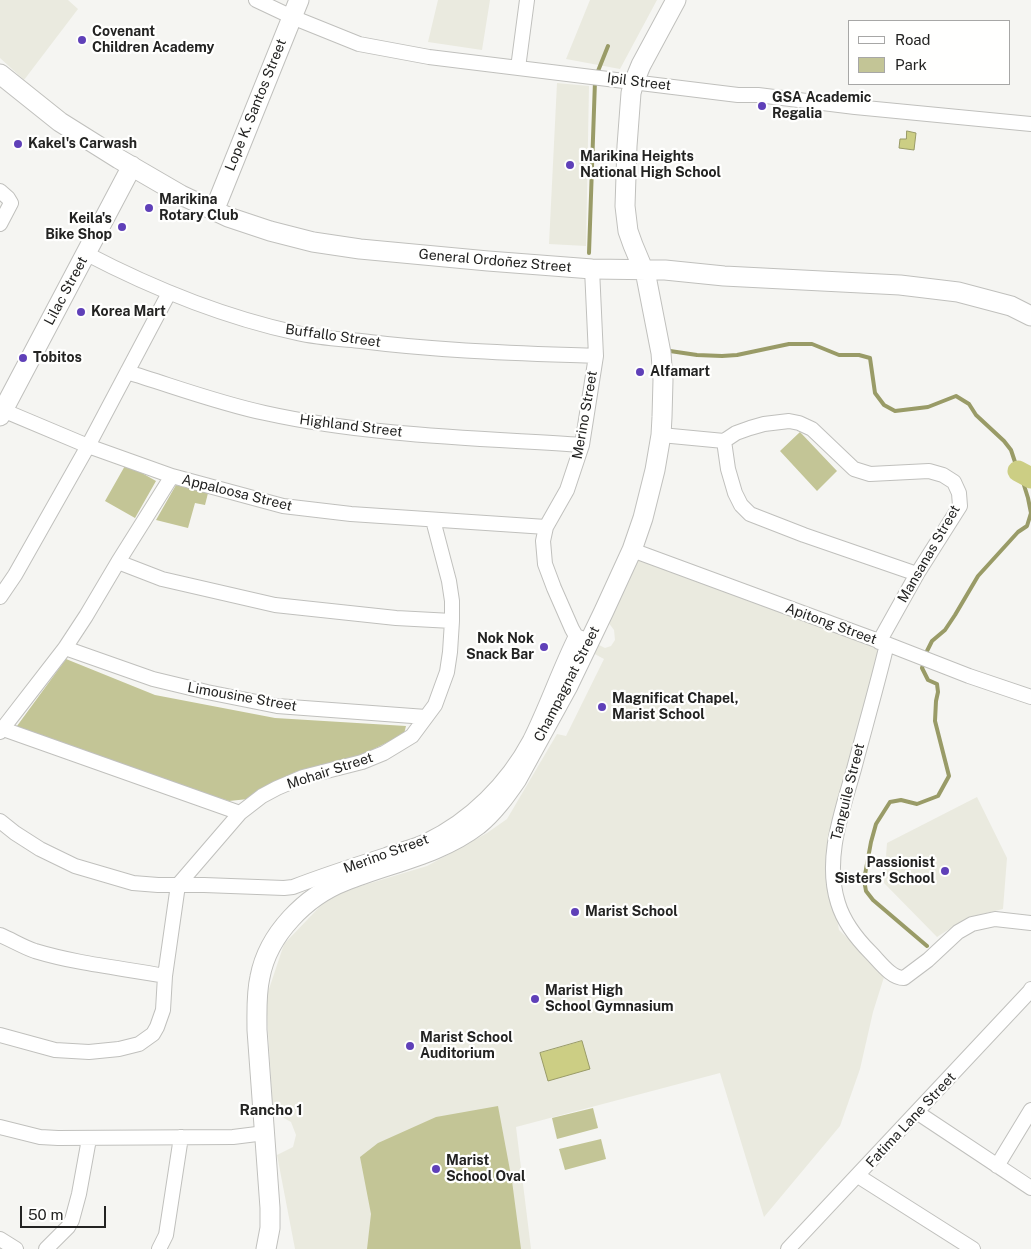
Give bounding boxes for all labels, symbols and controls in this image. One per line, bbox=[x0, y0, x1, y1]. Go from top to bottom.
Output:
legend bbox=[848, 20, 1011, 85]
place label: Covenant Children Academy bbox=[92, 24, 214, 56]
text: Road bbox=[895, 31, 931, 48]
marker: Covenant Children Academy bbox=[76, 34, 88, 46]
street label: Lope K. Santos Street bbox=[222, 37, 290, 173]
text: Park bbox=[895, 56, 927, 73]
street label: Ipil Street bbox=[606, 70, 672, 94]
place label: GSA Academic Regalia bbox=[772, 90, 871, 122]
marker: GSA Academic Regalia bbox=[756, 100, 768, 112]
place label: Kakel's Carwash bbox=[28, 136, 137, 152]
marker: Kakel's Carwash bbox=[12, 138, 24, 150]
place label: Marikina Heights National High School bbox=[580, 149, 721, 182]
marker: Marikina Heights National High School bbox=[564, 159, 576, 171]
place label: Marikina Rotary Club bbox=[159, 192, 238, 224]
marker: Marikina Rotary Club bbox=[143, 202, 155, 214]
place label: Keila's Bike Shop bbox=[45, 211, 112, 243]
marker: Keila's Bike Shop bbox=[116, 221, 128, 233]
street label: General Ordoñez Street bbox=[418, 246, 572, 276]
street label: Lilac Street bbox=[41, 254, 91, 328]
place label: Korea Mart bbox=[91, 304, 166, 320]
marker: Korea Mart bbox=[75, 306, 87, 318]
street label: Buffallo Street bbox=[284, 321, 382, 351]
place label: Tobitos bbox=[33, 350, 82, 366]
marker: Tobitos bbox=[17, 352, 29, 364]
place label: Alfamart bbox=[650, 364, 710, 380]
marker: Alfamart bbox=[634, 366, 646, 378]
street label: Merino Street bbox=[569, 369, 601, 461]
street label: Highland Street bbox=[299, 411, 403, 441]
street label: Appaloosa Street bbox=[180, 471, 294, 515]
street label: Mansanas Street bbox=[894, 502, 964, 606]
street label: Apitong Street bbox=[783, 600, 879, 648]
street label: Champagnat Street bbox=[531, 623, 603, 745]
place label: Nok Nok Snack Bar bbox=[466, 631, 534, 664]
marker: Nok Nok Snack Bar bbox=[538, 641, 550, 653]
street label: Limousine Street bbox=[186, 679, 298, 715]
place label: Magnificat Chapel, Marist School bbox=[612, 691, 739, 724]
marker: Magnificat Chapel, Marist School bbox=[596, 701, 608, 713]
street label: Tanguile Street bbox=[828, 742, 868, 842]
street label: Mohair Street bbox=[285, 749, 375, 793]
street label: Merino Street bbox=[341, 831, 431, 877]
place label: Passionist Sisters' School bbox=[834, 855, 935, 888]
marker: Passionist Sisters' School bbox=[939, 865, 951, 877]
place label: Marist School bbox=[585, 904, 678, 920]
marker: Marist School bbox=[569, 906, 581, 918]
place label: Marist High School Gymnasium bbox=[545, 983, 674, 1016]
marker: Marist High School Gymnasium bbox=[529, 993, 541, 1005]
place label: Marist School Auditorium bbox=[420, 1030, 513, 1062]
marker: Marist School Auditorium bbox=[404, 1040, 416, 1052]
street label: Fatima Lane Street bbox=[863, 1069, 959, 1171]
district label: Rancho 1 bbox=[239, 1101, 303, 1119]
place label: Marist School Oval bbox=[446, 1153, 526, 1186]
marker: Marist School Oval bbox=[430, 1163, 442, 1175]
scale bar bbox=[22, 1196, 109, 1228]
text: 50 m bbox=[28, 1206, 63, 1223]

